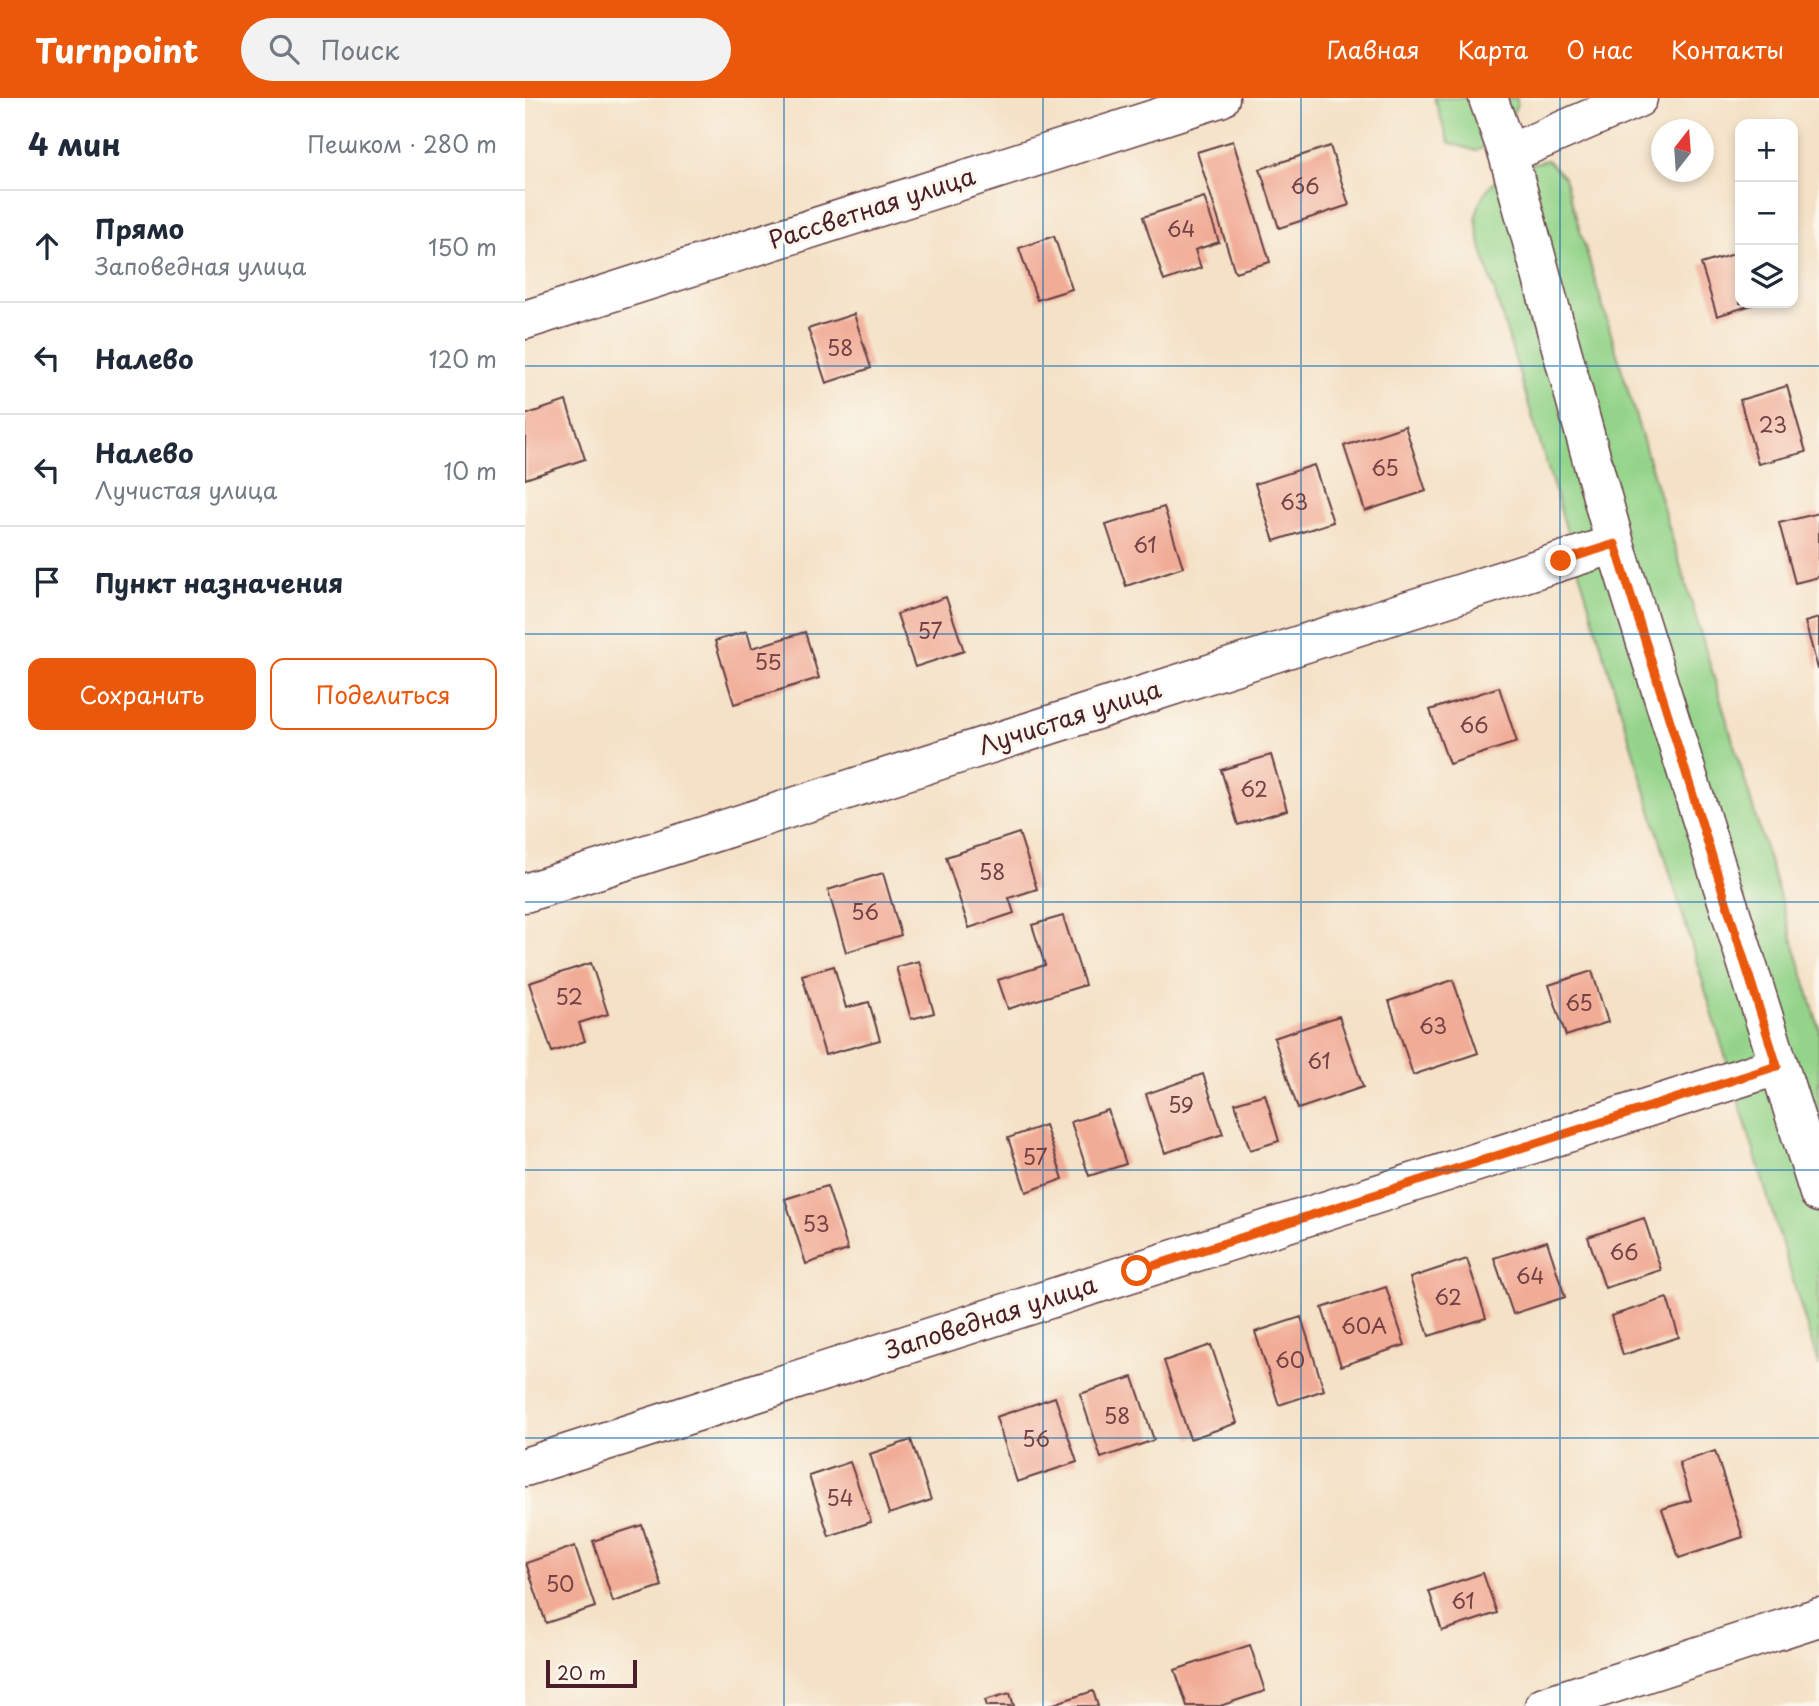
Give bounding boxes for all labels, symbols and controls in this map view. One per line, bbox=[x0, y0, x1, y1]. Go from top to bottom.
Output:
search box bbox=[241, 18, 731, 81]
text: Turnpoint bbox=[35, 24, 199, 74]
icon: search bbox=[265, 30, 303, 68]
text: Поиск bbox=[321, 30, 399, 69]
text: Главная bbox=[1327, 31, 1420, 67]
text: Карта bbox=[1458, 31, 1528, 67]
text: О нас bbox=[1566, 31, 1633, 67]
text: Контакты bbox=[1671, 31, 1784, 67]
north arrow bbox=[1651, 119, 1714, 182]
map controls bbox=[1735, 119, 1798, 308]
button: + bbox=[1735, 119, 1798, 182]
text: 4 мин bbox=[28, 121, 121, 166]
text: Пешком · 280 m bbox=[307, 126, 497, 161]
street label: Рассветная улица bbox=[763, 157, 979, 257]
house number: 66 bbox=[1290, 169, 1320, 201]
button: − bbox=[1735, 182, 1798, 245]
text: Прямо bbox=[95, 209, 184, 248]
house number: 64 bbox=[1167, 212, 1195, 244]
icon: ahead bbox=[28, 227, 66, 265]
text: 150 m bbox=[428, 229, 497, 264]
button: layers bbox=[1735, 245, 1798, 308]
text: Заповедная улица bbox=[95, 248, 306, 283]
house number: 58 bbox=[827, 331, 853, 363]
icon: left bbox=[28, 339, 66, 377]
text: Налево bbox=[95, 339, 193, 378]
text: 120 m bbox=[429, 341, 497, 376]
house number: 23 bbox=[1759, 408, 1787, 440]
text: Налево bbox=[95, 433, 193, 472]
icon: left bbox=[28, 451, 66, 489]
house number: 65 bbox=[1371, 451, 1399, 483]
text: 10 m bbox=[443, 453, 497, 488]
text: Лучистая улица bbox=[95, 472, 277, 507]
house number: 63 bbox=[1280, 485, 1308, 517]
house number: 61 bbox=[1133, 528, 1157, 560]
route end bbox=[1545, 545, 1576, 576]
icon: arrive bbox=[28, 563, 66, 601]
text: Пункт назначения bbox=[95, 563, 343, 602]
house number: 57 bbox=[917, 614, 943, 646]
house number: 55 bbox=[754, 645, 782, 677]
button: Сохранить bbox=[28, 658, 256, 730]
button: Поделиться bbox=[270, 658, 497, 730]
street label: Лучистая улица bbox=[973, 670, 1165, 763]
house number: 66 bbox=[1459, 708, 1489, 740]
house number: 62 bbox=[1240, 772, 1268, 804]
house number: 58 bbox=[979, 855, 1005, 887]
house number: 56 bbox=[851, 895, 879, 927]
house number: 52 bbox=[555, 980, 583, 1012]
house number: 65 bbox=[1565, 986, 1593, 1018]
house number: 63 bbox=[1419, 1009, 1447, 1041]
house number: 61 bbox=[1307, 1044, 1331, 1076]
house number: 59 bbox=[1168, 1088, 1194, 1120]
house number: 57 bbox=[1022, 1140, 1048, 1172]
house number: 53 bbox=[802, 1207, 830, 1239]
house number: 66 bbox=[1609, 1235, 1639, 1267]
route start bbox=[1121, 1255, 1152, 1286]
house number: 64 bbox=[1516, 1259, 1544, 1291]
street label: Заповедная улица bbox=[880, 1265, 1101, 1367]
house number: 62 bbox=[1434, 1280, 1462, 1312]
house number: 60А bbox=[1341, 1309, 1387, 1341]
house number: 60 bbox=[1275, 1343, 1305, 1375]
house number: 58 bbox=[1104, 1399, 1130, 1431]
house number: 56 bbox=[1022, 1422, 1050, 1454]
house number: 54 bbox=[826, 1481, 854, 1513]
house number: 50 bbox=[546, 1567, 574, 1599]
house number: 61 bbox=[1451, 1584, 1475, 1616]
scale bar bbox=[546, 1657, 637, 1689]
text: 20 m bbox=[557, 1658, 606, 1686]

